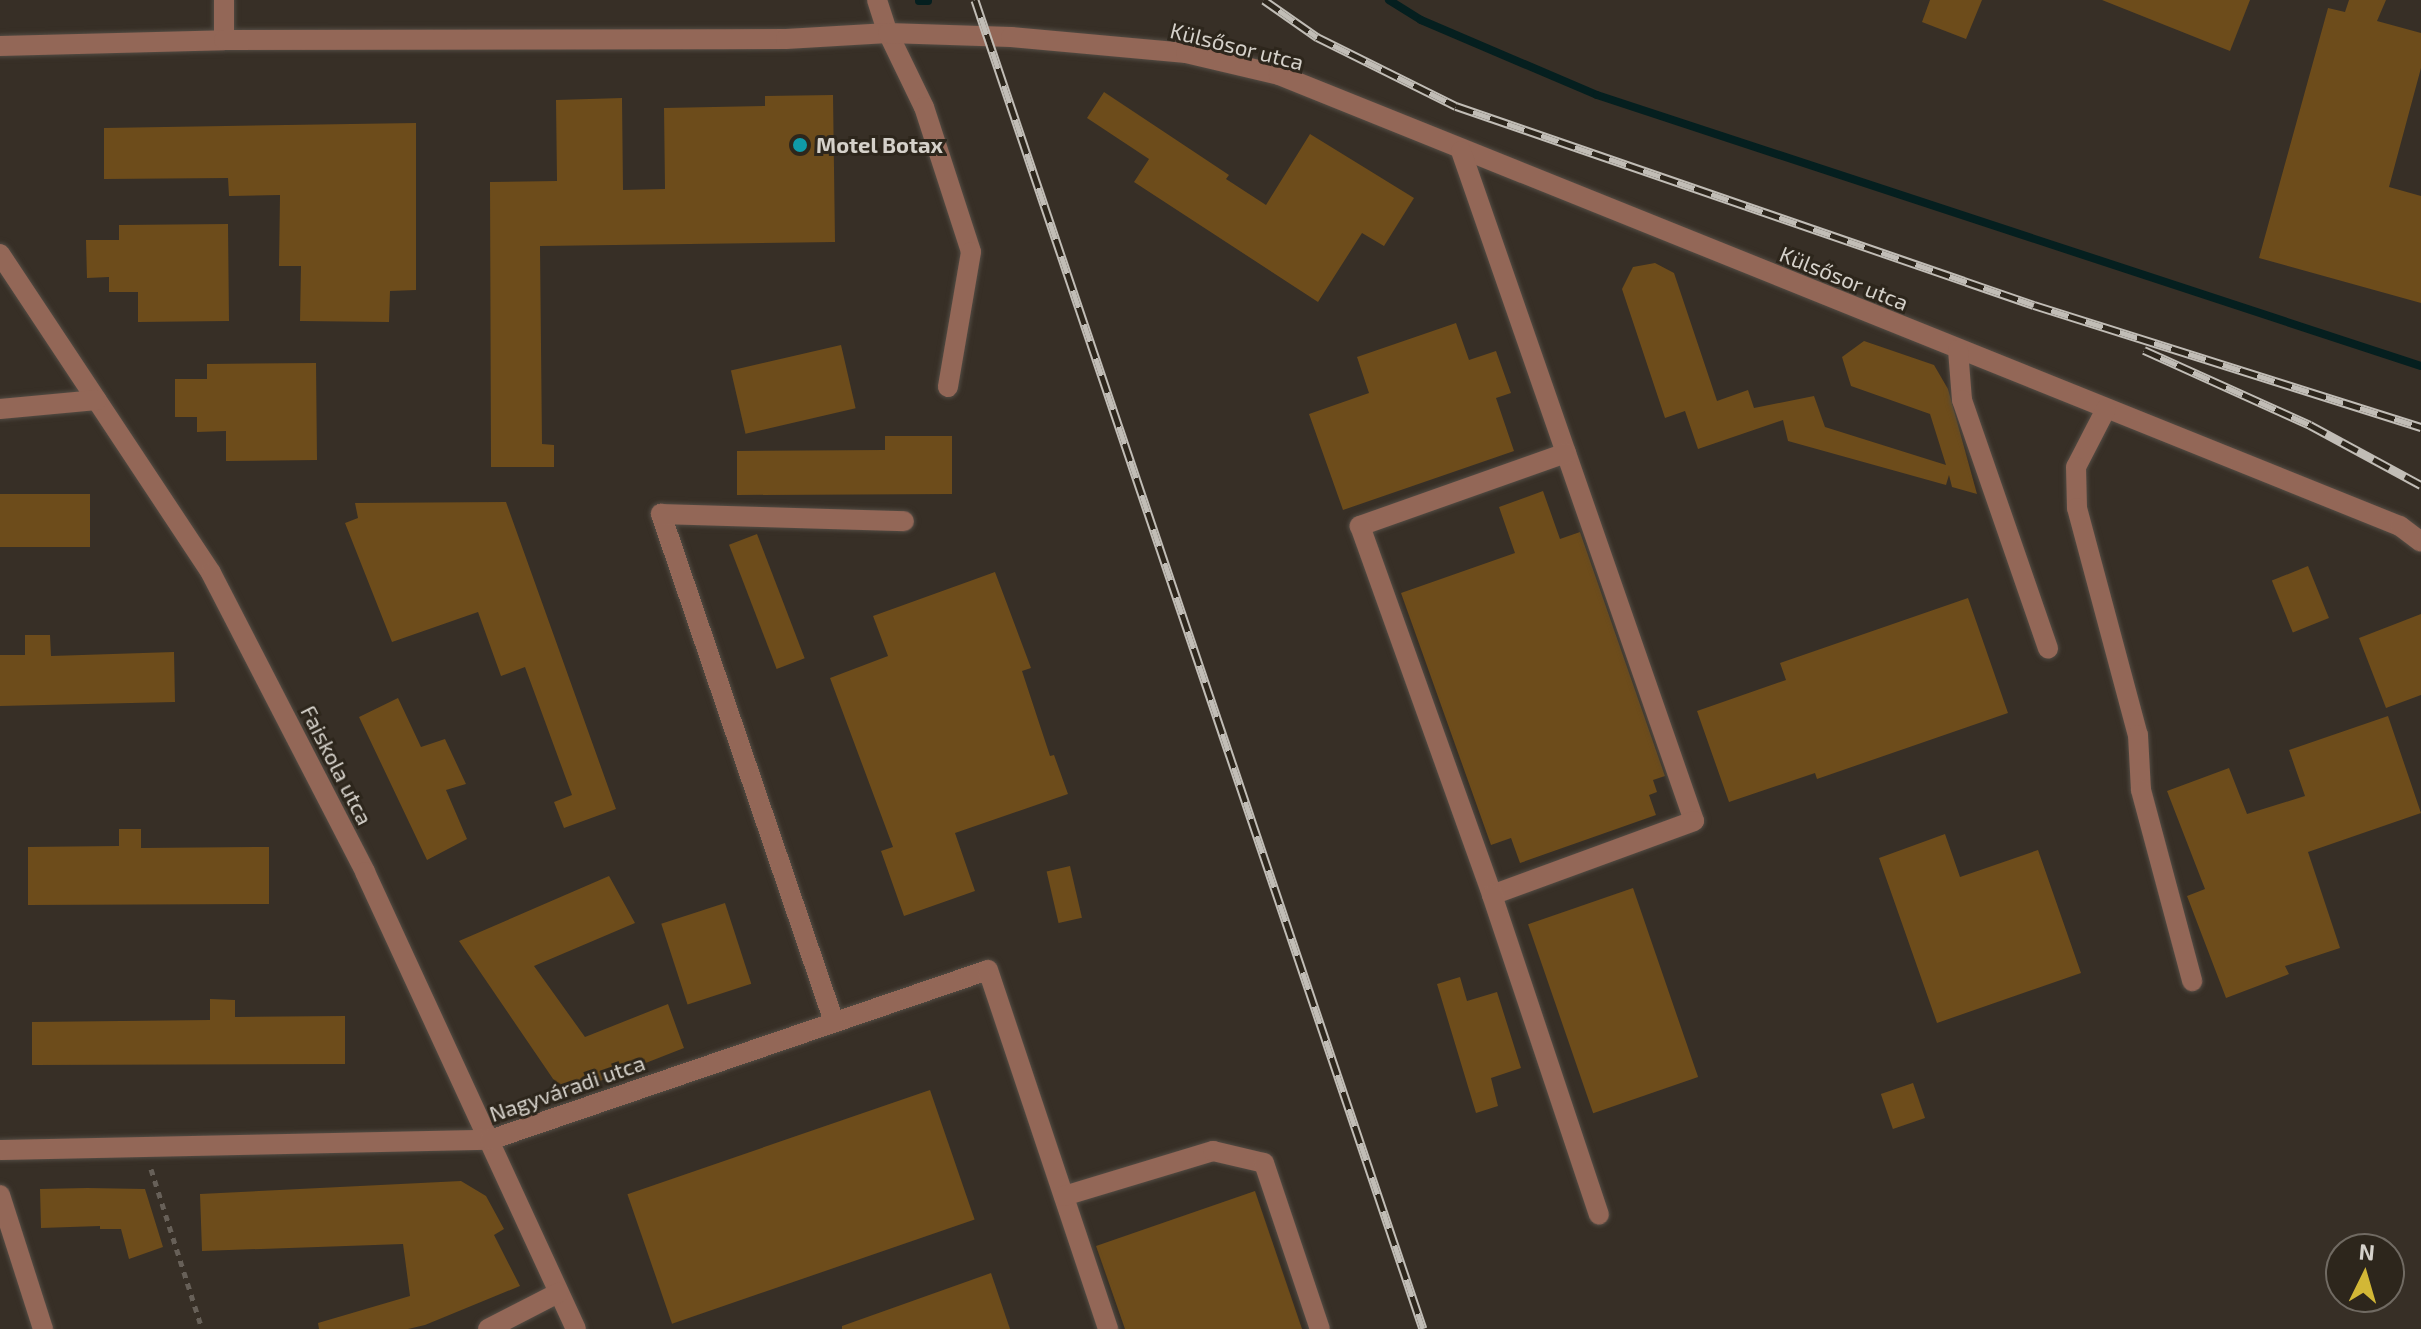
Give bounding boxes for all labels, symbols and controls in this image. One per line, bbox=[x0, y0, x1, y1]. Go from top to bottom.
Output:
street label: Külsősor utca bbox=[1167, 17, 1307, 75]
place label: Motel Botax bbox=[816, 132, 943, 158]
marker: Motel Botax bbox=[791, 136, 809, 154]
street label: Külsősor utca bbox=[1776, 240, 1912, 316]
street label: Faiskola utca bbox=[296, 701, 378, 829]
street label: Nagyváradi utca bbox=[486, 1049, 648, 1127]
north arrow bbox=[2325, 1233, 2405, 1313]
text: N bbox=[2358, 1237, 2376, 1265]

